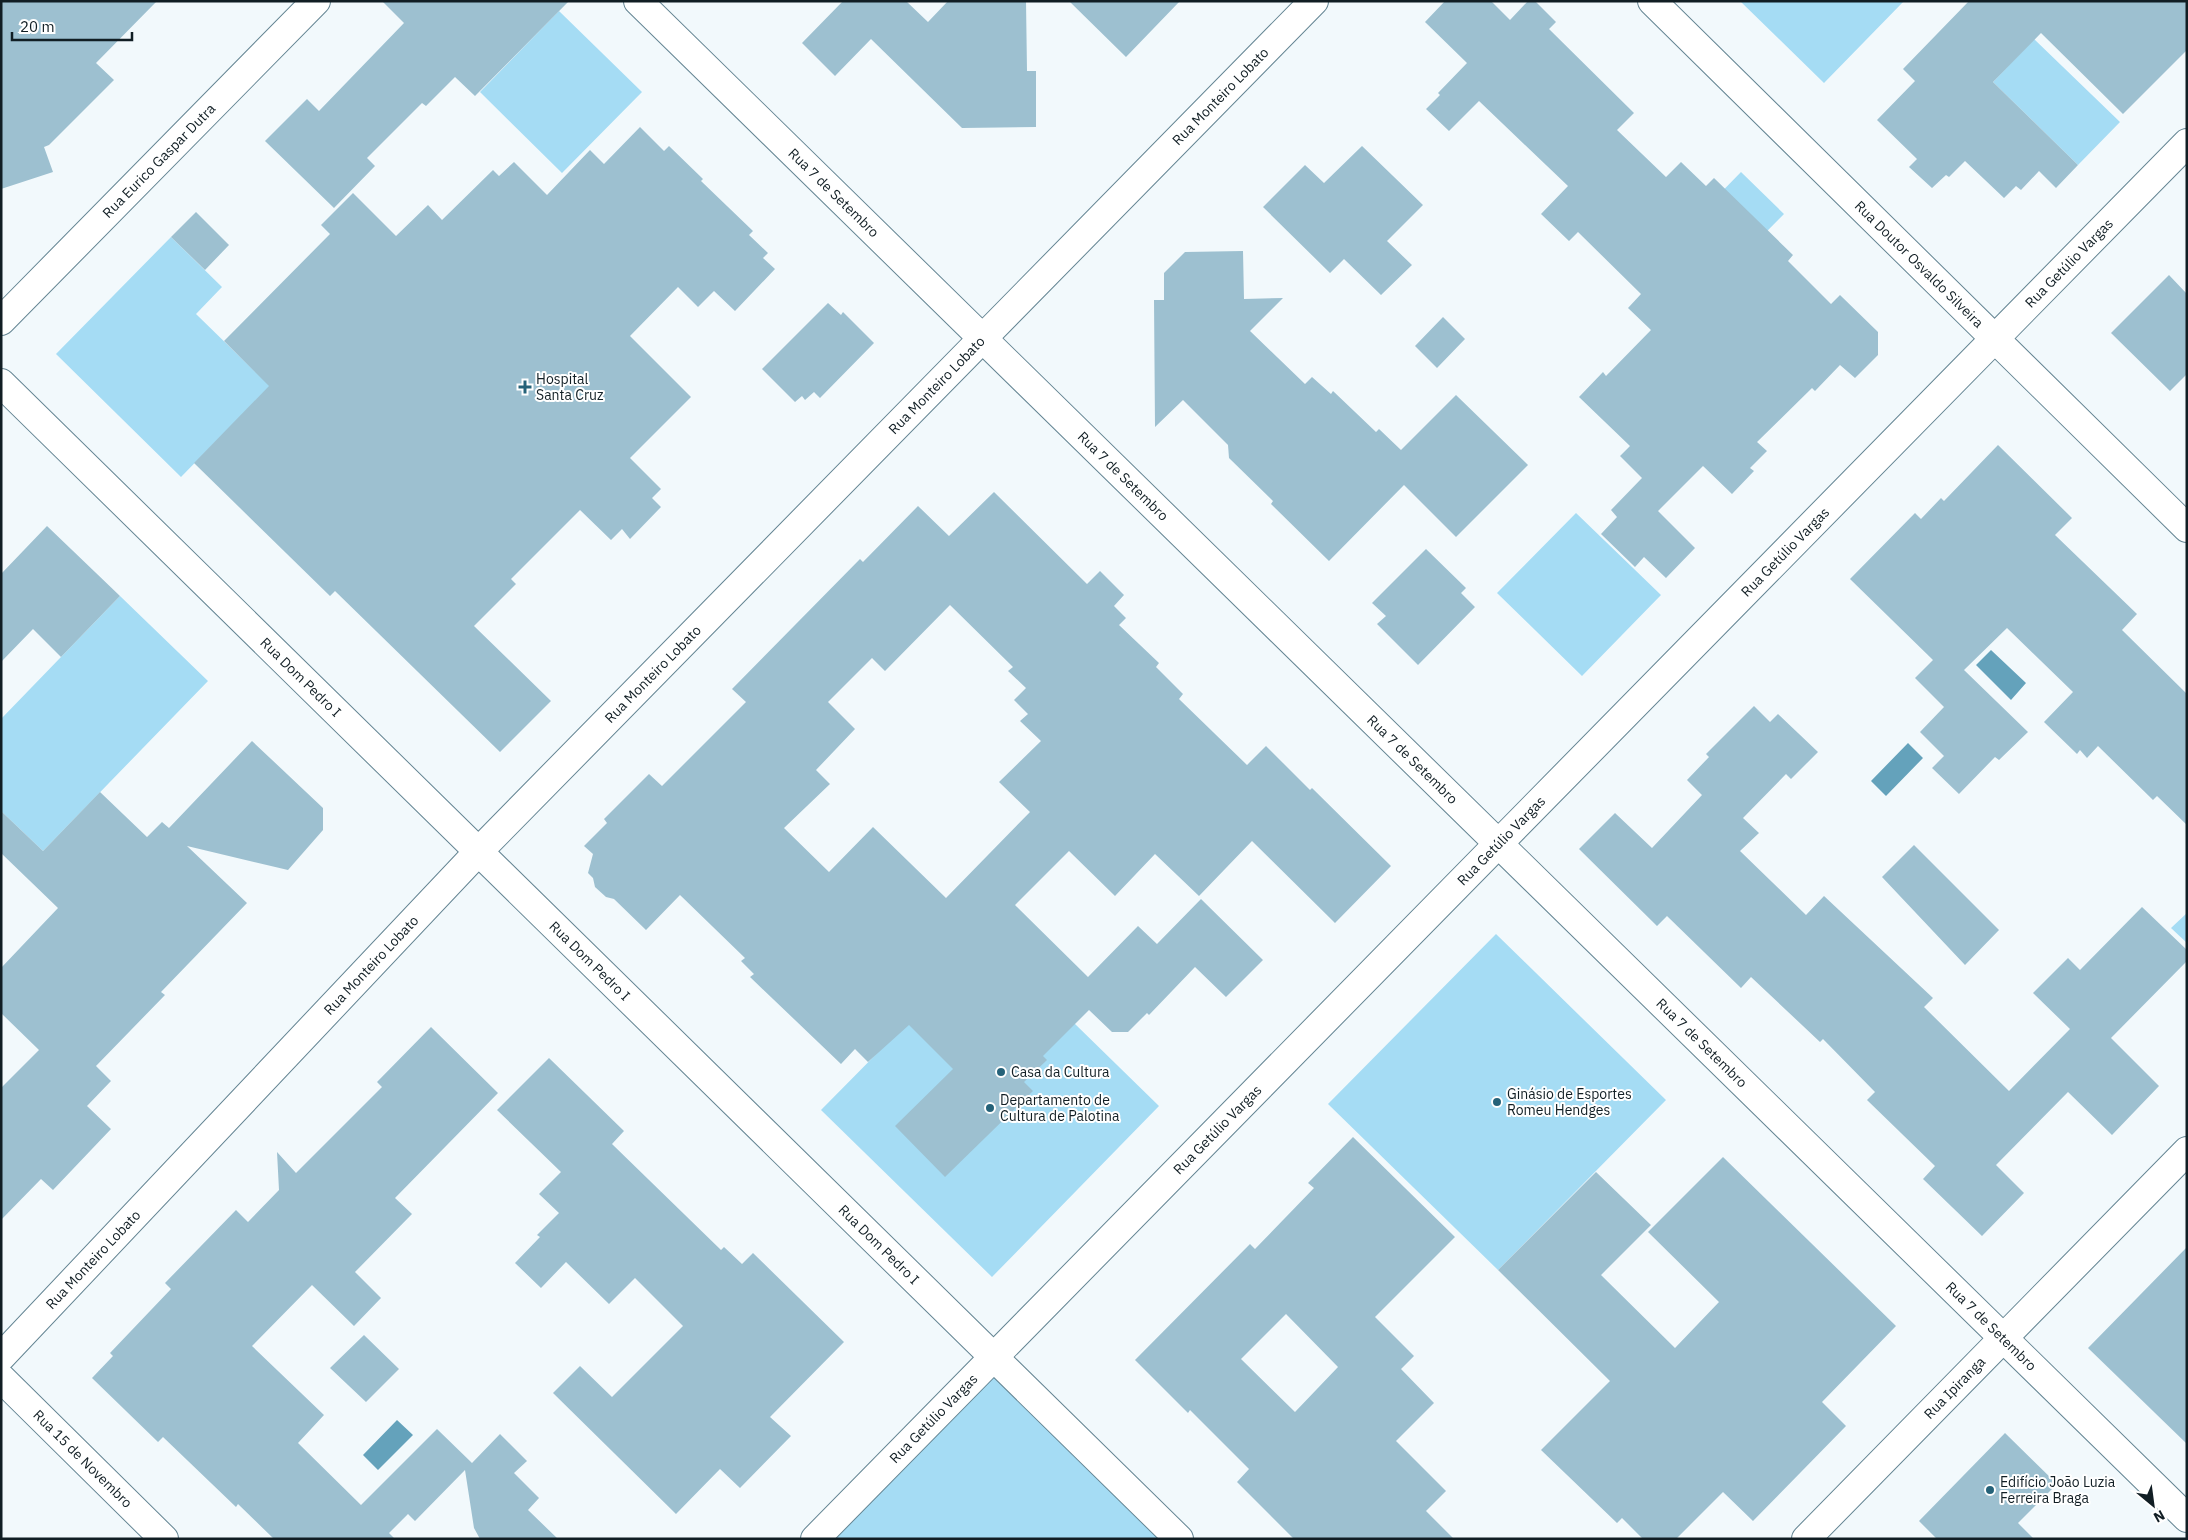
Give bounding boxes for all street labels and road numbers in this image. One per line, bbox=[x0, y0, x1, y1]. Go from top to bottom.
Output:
street label: Rua Monteiro Lobato bbox=[1168, 43, 1273, 149]
street label: Rua Eurico Gaspar Dutra bbox=[99, 99, 219, 222]
street label: Rua 7 de Setembro bbox=[785, 144, 883, 241]
street label: Rua Doutor Osvaldo Silveira bbox=[1851, 197, 1988, 332]
street label: Rua Getúlio Vargas bbox=[2021, 214, 2117, 312]
street label: Rua Monteiro Lobato bbox=[885, 332, 989, 438]
street label: Rua 7 de Setembro bbox=[1074, 428, 1172, 525]
street label: Rua Getúlio Vargas bbox=[1737, 503, 1833, 601]
street label: Rua Monteiro Lobato bbox=[601, 621, 705, 727]
street label: Rua Dom Pedro I bbox=[256, 633, 345, 721]
street label: Rua 7 de Setembro bbox=[1363, 711, 1462, 808]
street label: Rua Getúlio Vargas bbox=[1453, 792, 1549, 889]
street label: Rua Monteiro Lobato bbox=[320, 912, 422, 1019]
street label: Rua Dom Pedro I bbox=[546, 917, 634, 1005]
street label: Rua 7 de Setembro bbox=[1653, 994, 1751, 1091]
street label: Rua Getúlio Vargas bbox=[1169, 1081, 1265, 1178]
street label: Rua Dom Pedro I bbox=[835, 1201, 923, 1288]
street label: Rua Monteiro Lobato bbox=[42, 1206, 144, 1313]
street label: Rua 7 de Setembro bbox=[1942, 1278, 2041, 1375]
street label: Rua Ipiranga bbox=[1920, 1352, 1989, 1423]
street label: Rua Getúlio Vargas bbox=[885, 1370, 982, 1467]
street label: Rua 15 de Novembro bbox=[29, 1406, 136, 1512]

